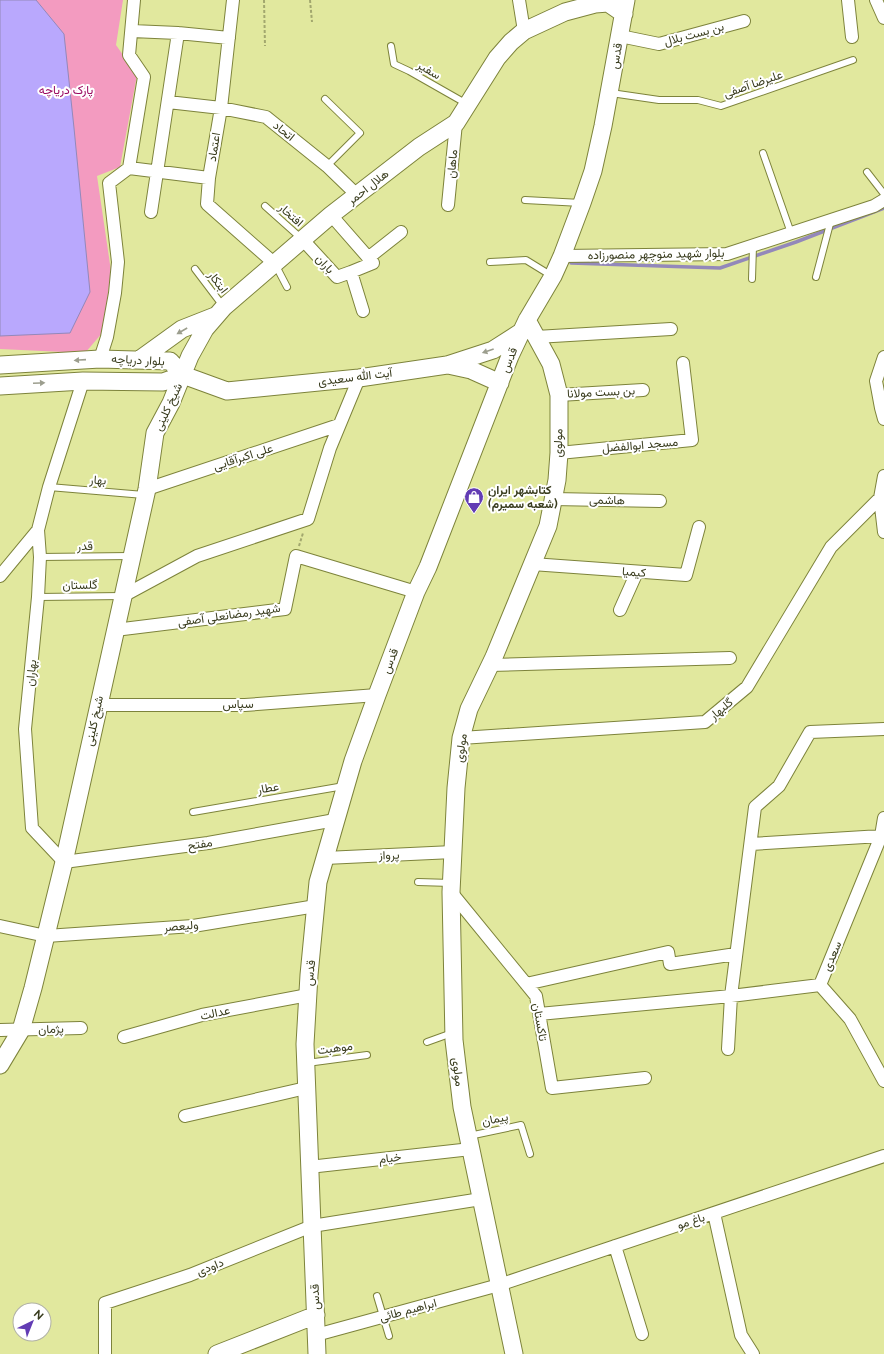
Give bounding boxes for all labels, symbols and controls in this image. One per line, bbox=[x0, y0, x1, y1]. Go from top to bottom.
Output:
street label: بن بست بلال bbox=[662, 19, 726, 50]
street label: قدس bbox=[607, 42, 626, 70]
street label: سفیر bbox=[413, 57, 443, 83]
street label: علیرضا آصفی bbox=[722, 67, 785, 102]
park label: پارک دریاچه bbox=[39, 83, 93, 98]
street label: اتحاد bbox=[270, 118, 298, 144]
street label: اعتماد bbox=[205, 132, 223, 162]
street label: ماهان bbox=[444, 149, 460, 179]
street label: هلال احمر bbox=[344, 167, 392, 209]
street label: افتخار bbox=[274, 200, 306, 230]
street label: بلوار شهید منوچهر منصورزاده bbox=[587, 246, 725, 263]
street label: باران bbox=[312, 252, 337, 277]
street label: ابتکار bbox=[204, 267, 231, 297]
one-way arrow bbox=[176, 327, 188, 334]
street label: قدس bbox=[498, 345, 521, 375]
one-way arrow bbox=[482, 349, 494, 355]
street label: بلوار دریاچه bbox=[111, 352, 165, 369]
one-way arrow bbox=[73, 357, 86, 363]
street label: آیت الله سعیدی bbox=[317, 365, 394, 389]
one-way arrow bbox=[33, 380, 45, 387]
street label: شیخ کلینی bbox=[151, 381, 187, 434]
street label: بن بست مولانا bbox=[567, 383, 636, 402]
street label: مولوی bbox=[551, 428, 566, 458]
street label: مسجد ابوالفضل bbox=[601, 435, 679, 456]
street label: علی اکبرآقایی bbox=[211, 441, 275, 474]
street label: بهار bbox=[88, 472, 107, 489]
place label: کتابشهر ایران (شعبه سمیرم) bbox=[488, 483, 558, 512]
shop icon: کتابشهر ایران (شعبه سمیرم) bbox=[463, 486, 485, 514]
street label: هاشمی bbox=[589, 493, 625, 508]
street label: قدر bbox=[76, 539, 93, 554]
street label: کیمیا bbox=[622, 564, 646, 580]
street label: گلستان bbox=[62, 578, 98, 592]
street label: شهید رمضانعلی آصفی bbox=[177, 601, 282, 630]
street label: قدس bbox=[379, 646, 402, 676]
street label: بهاران bbox=[23, 659, 40, 687]
street label: شیخ کلینی bbox=[82, 695, 108, 748]
street label: گلبهار bbox=[706, 695, 736, 724]
street label: سپاس bbox=[222, 697, 254, 712]
street label: مولوی bbox=[452, 733, 471, 763]
street label: عطار bbox=[255, 779, 280, 798]
street label: مفتح bbox=[187, 835, 214, 855]
street label: پرواز bbox=[377, 848, 400, 863]
street label: ولیعصر bbox=[162, 918, 199, 936]
street label: سعدی bbox=[819, 939, 845, 973]
street label: قدس bbox=[302, 959, 319, 987]
street label: تاکستان bbox=[530, 1002, 550, 1042]
street label: عدالت bbox=[199, 1003, 231, 1023]
street label: پژمان bbox=[38, 1022, 64, 1037]
street label: موهبت bbox=[317, 1039, 354, 1058]
street label: مولوی bbox=[448, 1057, 467, 1087]
street label: پیمان bbox=[481, 1109, 510, 1130]
street label: خیام bbox=[378, 1150, 402, 1167]
street label: باغ مو bbox=[675, 1210, 707, 1234]
street label: داودی bbox=[194, 1255, 226, 1280]
street label: قدس bbox=[308, 1284, 323, 1310]
street label: ابراهیم طائی bbox=[378, 1296, 438, 1325]
north arrow bbox=[12, 1302, 52, 1342]
text: N bbox=[31, 1307, 46, 1323]

